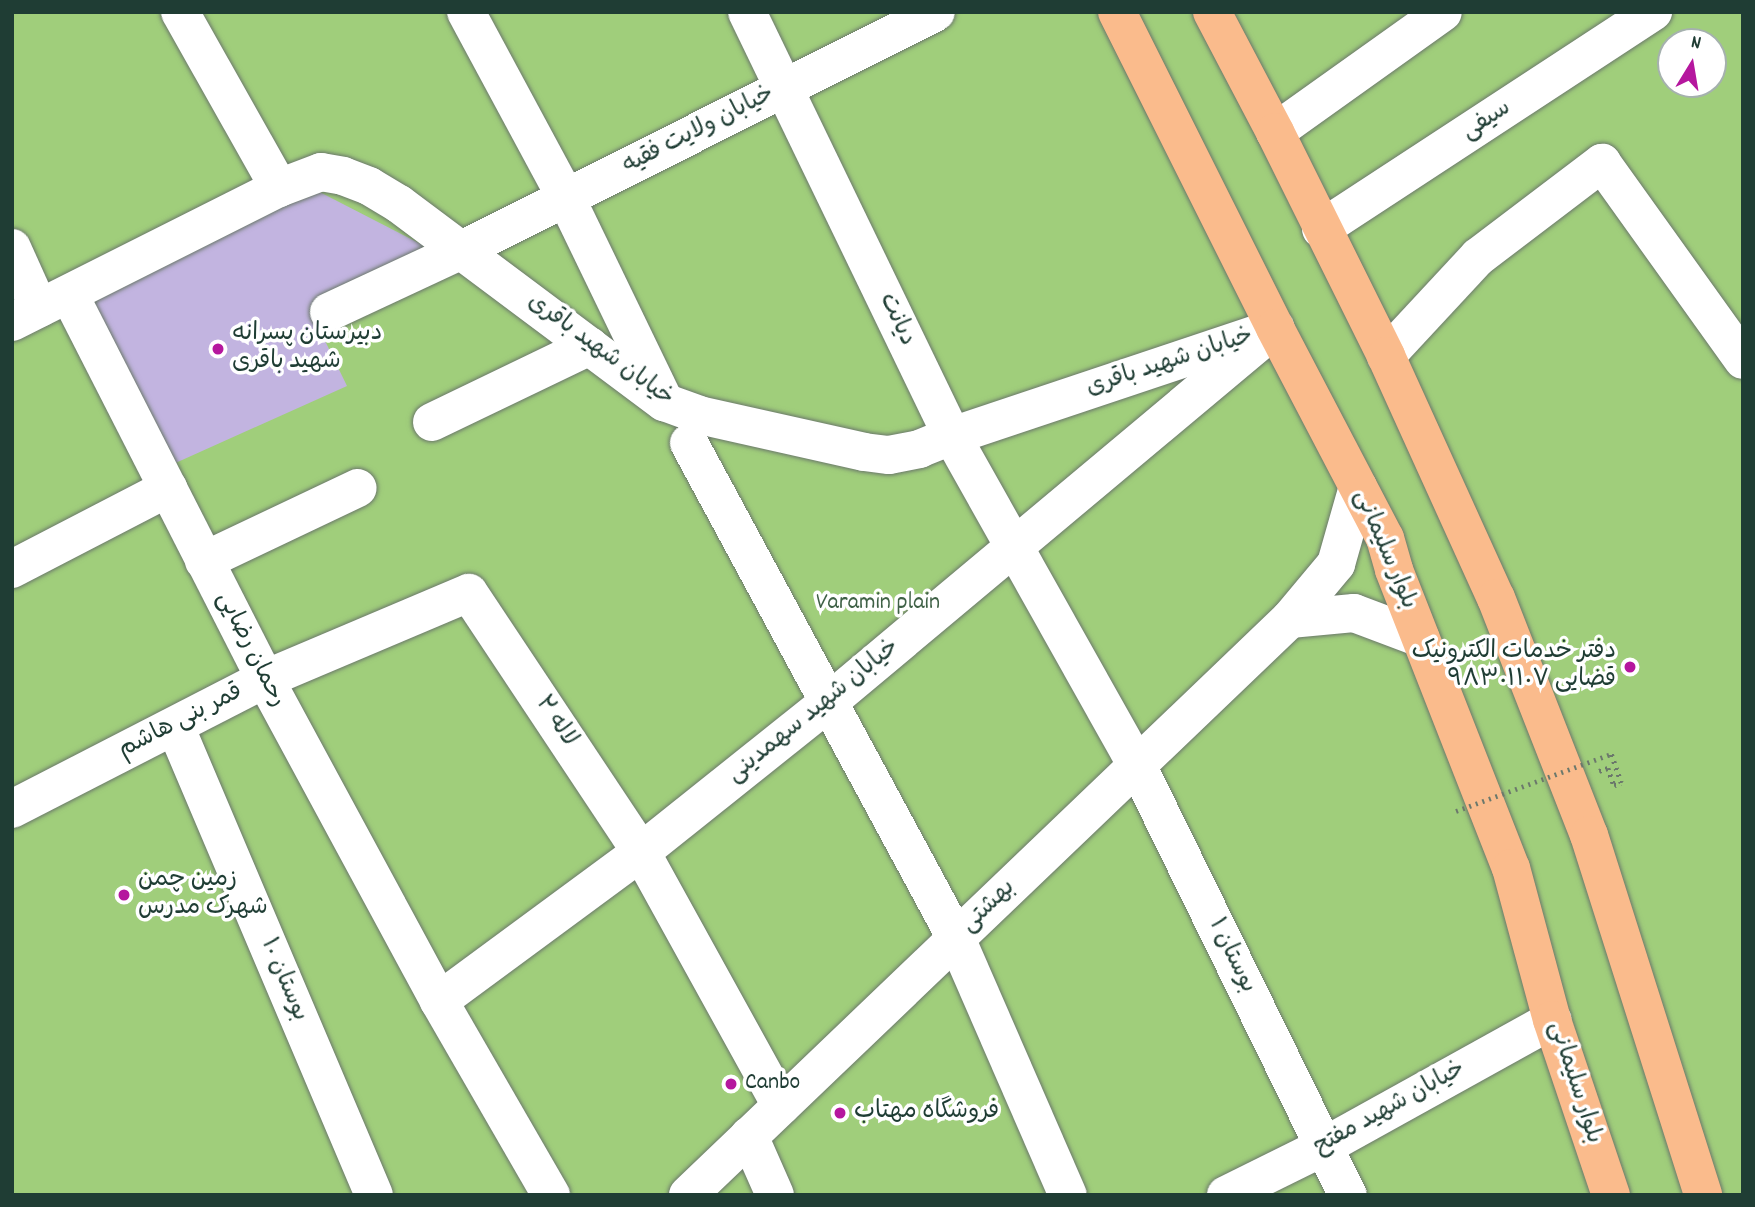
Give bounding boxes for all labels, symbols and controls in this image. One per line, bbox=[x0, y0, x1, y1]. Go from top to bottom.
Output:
north arrow bbox=[1657, 28, 1727, 98]
text: N bbox=[1689, 30, 1703, 58]
street label: خیابان ولایت فقیه bbox=[619, 81, 779, 181]
street label: سیفی bbox=[1457, 95, 1517, 147]
street label: خیابان شهید باقری bbox=[521, 288, 679, 414]
street label: دیانت bbox=[871, 289, 921, 351]
place label: دبیرستان پسرانه شهید باقری bbox=[232, 321, 382, 377]
street label: خیابان شهید باقری bbox=[1083, 322, 1257, 404]
marker: دبیرستان پسرانه شهید باقری bbox=[210, 341, 226, 357]
street label: بلوار سلیمانی bbox=[1346, 486, 1422, 614]
street label: رحمان رضایی bbox=[209, 587, 291, 713]
park label: Varamin plain bbox=[816, 590, 940, 618]
street label: خیابان شهید سهمدینی bbox=[722, 634, 906, 790]
place label: دفتر خدمات الکترونیک قضایی ۹۸۳۰۱۱۰۷ bbox=[1412, 639, 1616, 695]
marker: دفتر خدمات الکترونیک قضایی ۹۸۳۰۱۱۰۷ bbox=[1622, 659, 1638, 675]
street label: قمر بنی هاشم bbox=[114, 678, 248, 766]
street label: لاله ۲ bbox=[528, 691, 582, 753]
place label: زمین چمن شهرک مدرس bbox=[138, 867, 268, 923]
street label: بهشتی bbox=[956, 874, 1022, 940]
marker: زمین چمن شهرک مدرس bbox=[116, 887, 132, 903]
street label: بوستان ۱ bbox=[1201, 914, 1261, 998]
street label: بوستان ۱۰ bbox=[253, 934, 313, 1026]
street label: بلوار سلیمانی bbox=[1541, 1018, 1607, 1148]
street label: خیابان شهید مفتح bbox=[1309, 1056, 1471, 1162]
place label: Canbo bbox=[745, 1070, 800, 1098]
marker: Canbo bbox=[723, 1076, 739, 1092]
place label: فروشگاه مهتاب bbox=[854, 1099, 999, 1127]
marker: فروشگاه مهتاب bbox=[832, 1105, 848, 1121]

